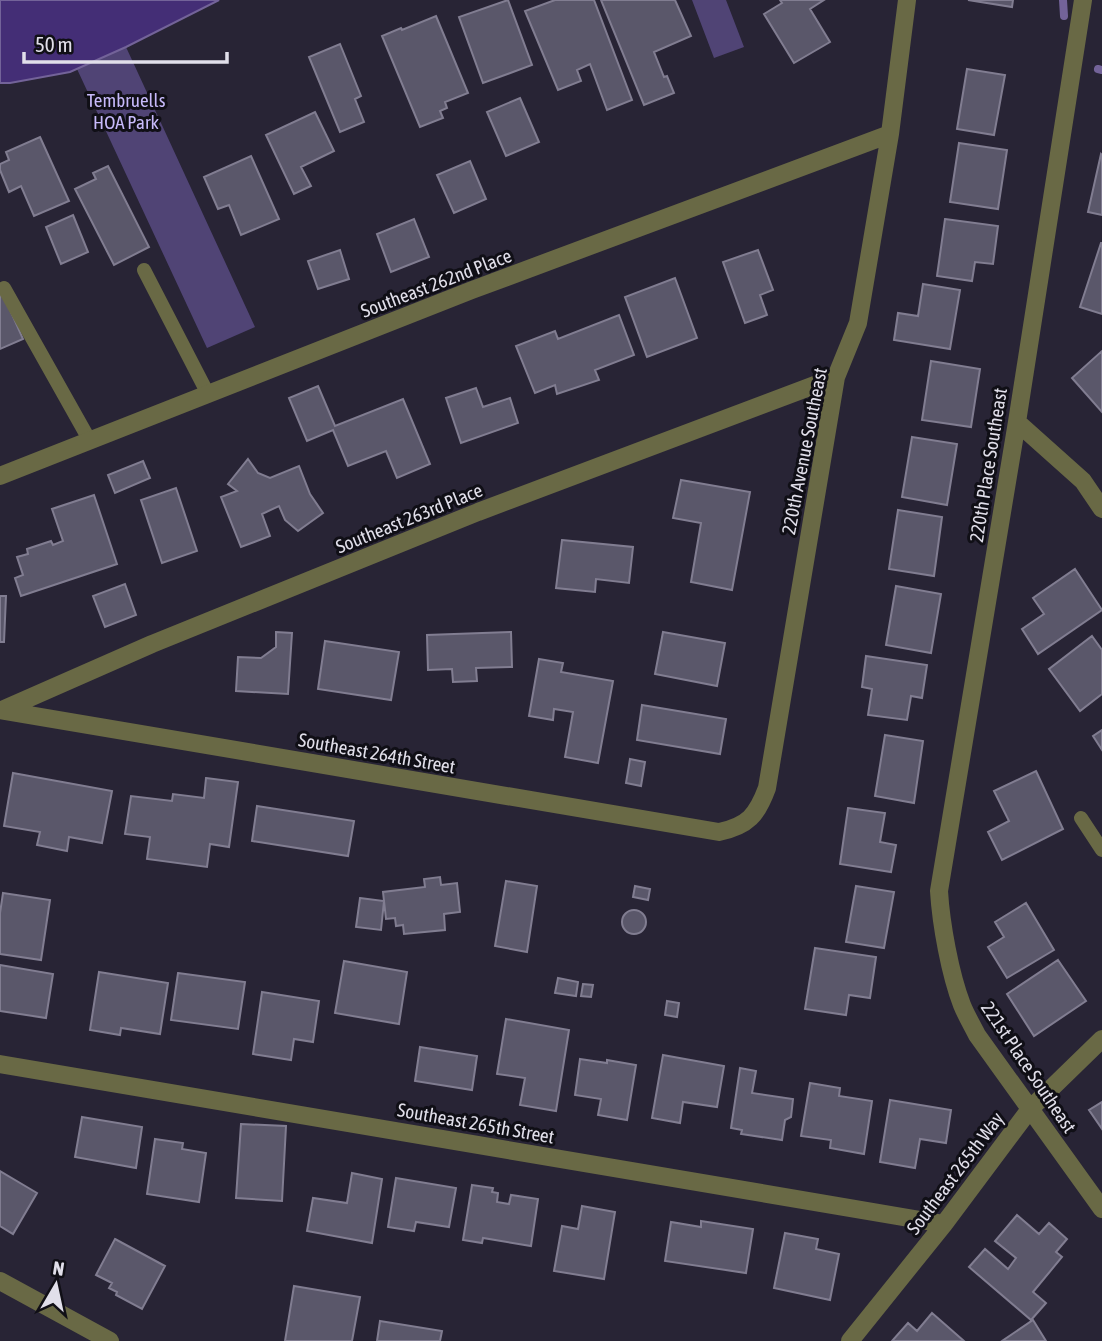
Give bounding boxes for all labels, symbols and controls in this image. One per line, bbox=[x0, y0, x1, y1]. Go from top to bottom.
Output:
scale bar bbox=[24, 21, 228, 65]
text: 50 m bbox=[35, 32, 73, 56]
park label: Tembruells HOA Park bbox=[87, 89, 166, 133]
street label: Southeast 262nd Place bbox=[358, 244, 514, 322]
street label: 220th Avenue Southeast bbox=[777, 366, 831, 536]
street label: 220th Place Southeast bbox=[965, 386, 1011, 544]
street label: Southeast 263rd Place bbox=[333, 479, 485, 557]
street label: Southeast 264th Street bbox=[297, 728, 457, 778]
street label: 221st Place Southeast bbox=[977, 997, 1081, 1137]
street label: Southeast 265th Street bbox=[396, 1098, 556, 1148]
street label: Southeast 265th Way bbox=[902, 1108, 1008, 1238]
north arrow bbox=[21, 1250, 91, 1320]
text: N bbox=[51, 1256, 66, 1280]

